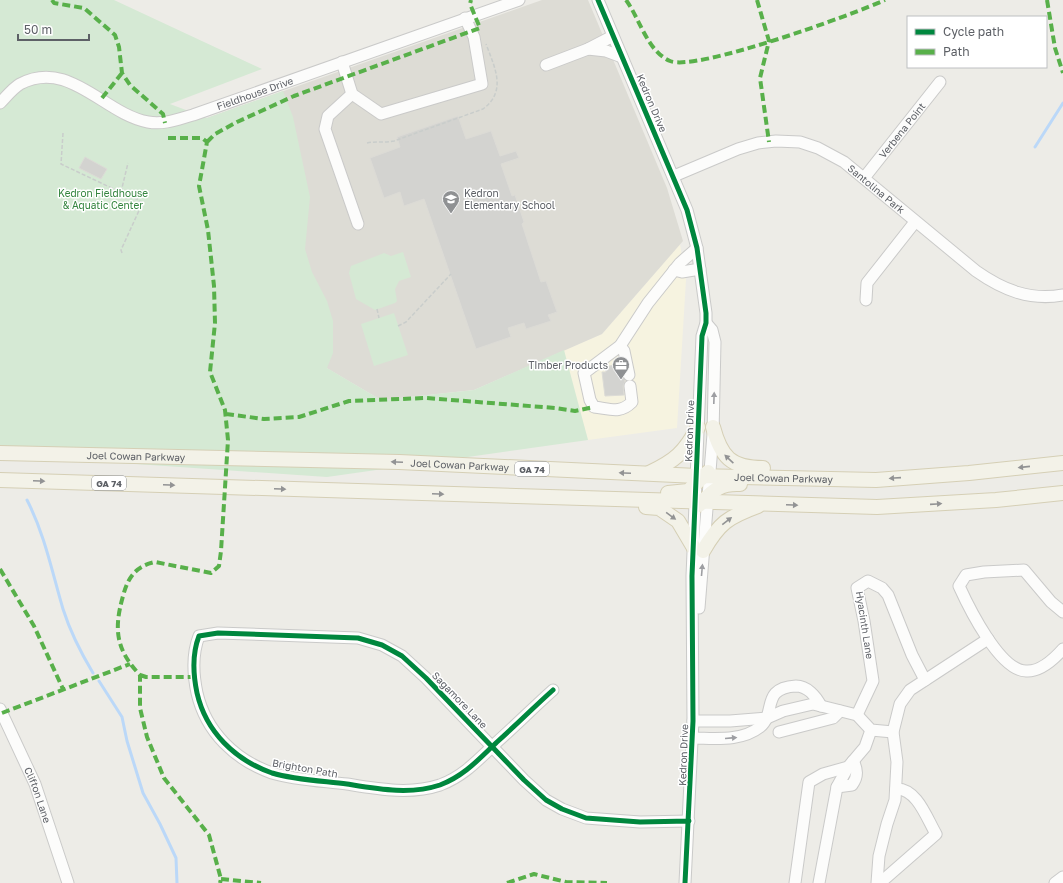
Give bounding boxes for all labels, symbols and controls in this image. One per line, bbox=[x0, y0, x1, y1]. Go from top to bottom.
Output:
scale bar bbox=[18, 16, 89, 42]
legend bbox=[907, 16, 1047, 68]
text: 50 m bbox=[24, 22, 52, 37]
text: Cycle path bbox=[943, 24, 1004, 39]
text: Path bbox=[943, 44, 970, 59]
street label: Kedron Drive bbox=[634, 72, 670, 134]
street label: Fieldhouse Drive bbox=[215, 74, 295, 112]
street label: Verbena Point bbox=[876, 100, 927, 160]
street label: Santolina Park bbox=[846, 162, 907, 216]
park label: Kedron Fieldhouse & Aquatic Center bbox=[58, 187, 148, 211]
place label: Kedron Elementary School bbox=[464, 187, 555, 211]
school or university icon: Kedron Elementary School bbox=[441, 189, 461, 214]
office icon: TImber Products bbox=[611, 355, 631, 380]
place label: TImber Products bbox=[528, 359, 608, 371]
one-way arrow bbox=[711, 391, 717, 404]
street label: Kedron Drive bbox=[682, 400, 696, 462]
street label: Joel Cowan Parkway bbox=[86, 449, 186, 463]
one-way arrow bbox=[724, 454, 734, 464]
street label: Joel Cowan Parkway bbox=[410, 457, 510, 473]
one-way arrow bbox=[391, 459, 403, 466]
road number: GA 74 bbox=[515, 462, 549, 476]
one-way arrow bbox=[1018, 464, 1030, 471]
one-way arrow bbox=[618, 470, 631, 476]
street label: Joel Cowan Parkway bbox=[734, 471, 833, 485]
one-way arrow bbox=[889, 475, 901, 482]
road number: GA 74 bbox=[92, 476, 126, 490]
one-way arrow bbox=[33, 478, 46, 484]
one-way arrow bbox=[163, 482, 176, 488]
one-way arrow bbox=[274, 486, 287, 492]
one-way arrow bbox=[432, 491, 444, 498]
one-way arrow bbox=[930, 500, 942, 507]
one-way arrow bbox=[786, 501, 798, 508]
one-way arrow bbox=[666, 512, 677, 521]
one-way arrow bbox=[721, 516, 732, 525]
one-way arrow bbox=[698, 564, 705, 576]
street label: Hyacinth Lane bbox=[854, 590, 876, 660]
street label: Sagamore Lane bbox=[430, 669, 490, 731]
street label: Kedron Drive bbox=[676, 724, 690, 786]
one-way arrow bbox=[725, 735, 737, 741]
street label: Brighton Path bbox=[271, 756, 339, 780]
street label: Clifton Lane bbox=[22, 765, 54, 825]

